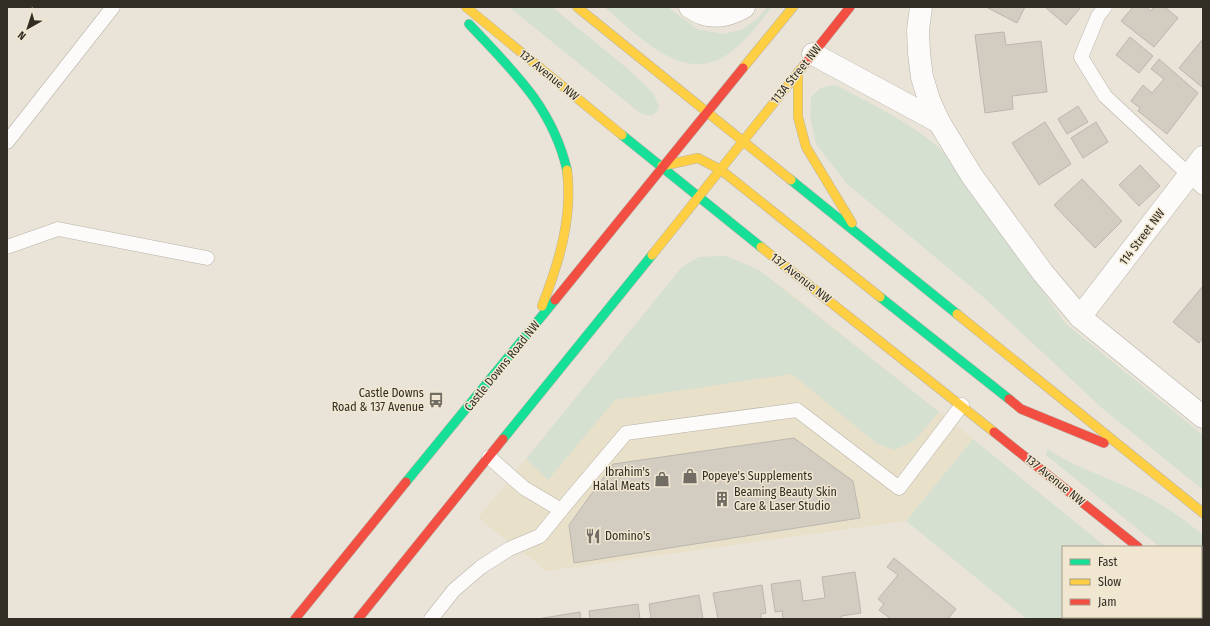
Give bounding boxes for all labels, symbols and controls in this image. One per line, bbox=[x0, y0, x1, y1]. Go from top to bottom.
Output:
north arrow bbox=[8, 8, 48, 48]
text: N bbox=[15, 28, 29, 43]
street label: 113A Street NW bbox=[768, 41, 824, 107]
street label: 137 Avenue NW bbox=[516, 47, 582, 103]
street label: 114 Street NW bbox=[1116, 206, 1168, 268]
street label: 137 Avenue NW bbox=[768, 250, 834, 306]
street label: Castle Downs Road NW bbox=[461, 318, 543, 414]
place label: Castle Downs Road & 137 Avenue bbox=[332, 386, 424, 414]
bus stop icon: Castle Downs Road & 137 Avenue bbox=[427, 391, 445, 409]
street label: 137 Avenue NW bbox=[1022, 452, 1088, 508]
place label: Ibrahim's Halal Meats bbox=[593, 465, 650, 493]
shop icon: Popeye's Supplements bbox=[681, 467, 699, 485]
place label: Popeye's Supplements bbox=[702, 469, 812, 483]
shop icon: Ibrahim's Halal Meats bbox=[653, 470, 671, 488]
place label: Beaming Beauty Skin Care & Laser Studio bbox=[734, 485, 837, 513]
building icon: Beaming Beauty Skin Care & Laser Studio bbox=[713, 490, 731, 508]
restaurant icon: Domino's bbox=[584, 527, 602, 545]
place label: Domino's bbox=[605, 529, 650, 543]
legend bbox=[1062, 546, 1202, 618]
text: Fast bbox=[1098, 555, 1117, 569]
text: Slow bbox=[1098, 575, 1121, 589]
text: Jam bbox=[1098, 595, 1116, 609]

